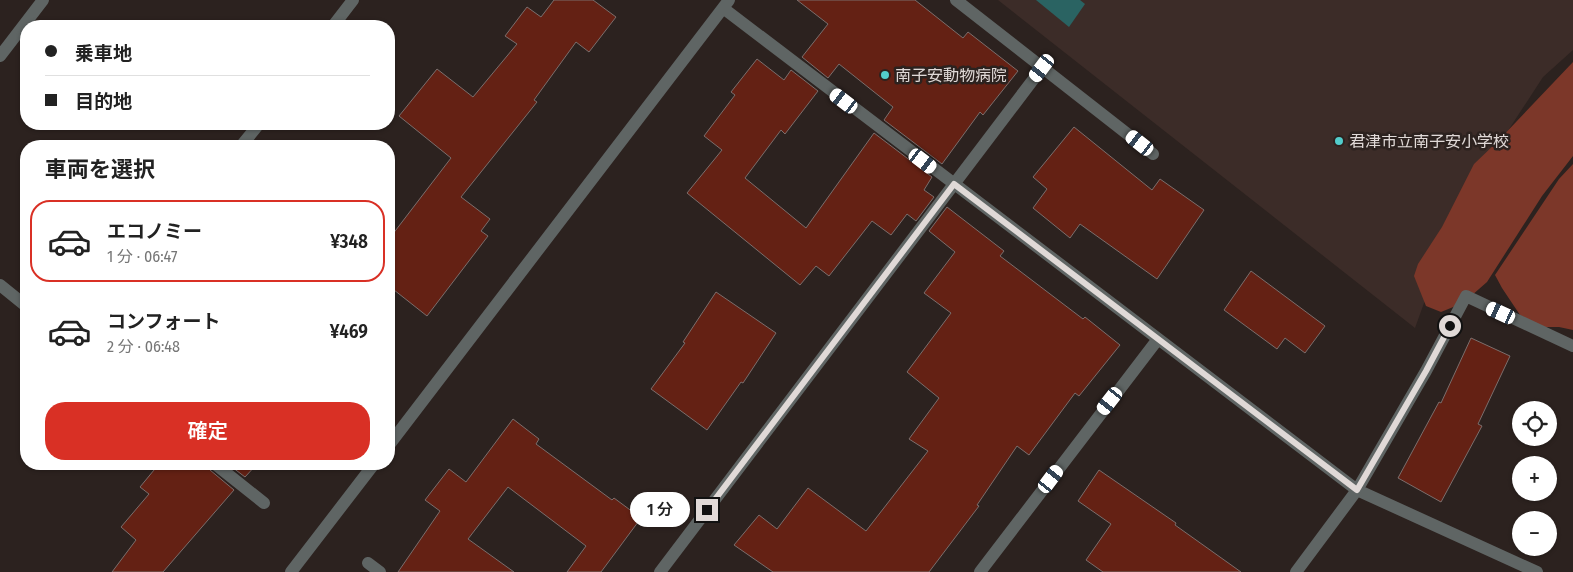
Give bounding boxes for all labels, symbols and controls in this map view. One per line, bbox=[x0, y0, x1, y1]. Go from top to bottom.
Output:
text: 乗車地 bbox=[75, 42, 132, 65]
car bbox=[1026, 52, 1057, 84]
place label: 南子安動物病院 bbox=[895, 66, 1007, 85]
marker: 南子安動物病院 bbox=[879, 69, 891, 81]
car bbox=[827, 86, 860, 116]
text: 目的地 bbox=[75, 90, 132, 113]
car bbox=[1123, 128, 1156, 158]
place label: 君津市立南子安小学校 bbox=[1349, 132, 1509, 151]
marker: 君津市立南子安小学校 bbox=[1333, 135, 1345, 147]
car bbox=[906, 146, 939, 176]
text: 車両を選択 bbox=[45, 156, 155, 183]
icon: car bbox=[47, 219, 92, 264]
text: エコノミー bbox=[107, 220, 202, 243]
text: ¥348 bbox=[330, 230, 368, 253]
text: 1 分 · 06:47 bbox=[107, 247, 177, 266]
car bbox=[1484, 300, 1517, 326]
icon: car bbox=[47, 309, 92, 354]
text: コンフォート bbox=[107, 310, 220, 333]
route start bbox=[1439, 315, 1461, 337]
text: ¥469 bbox=[330, 320, 368, 343]
text: 2 分 · 06:48 bbox=[107, 337, 180, 356]
car bbox=[1094, 385, 1125, 417]
map controls bbox=[1512, 401, 1557, 556]
button: locate bbox=[1512, 401, 1557, 446]
button: 確定 bbox=[45, 402, 370, 460]
button: + bbox=[1512, 456, 1557, 501]
car bbox=[1035, 463, 1066, 495]
callout: 1 分 bbox=[630, 492, 690, 528]
route end bbox=[696, 499, 718, 521]
text: 1 分 bbox=[647, 500, 673, 519]
button: − bbox=[1512, 511, 1557, 556]

